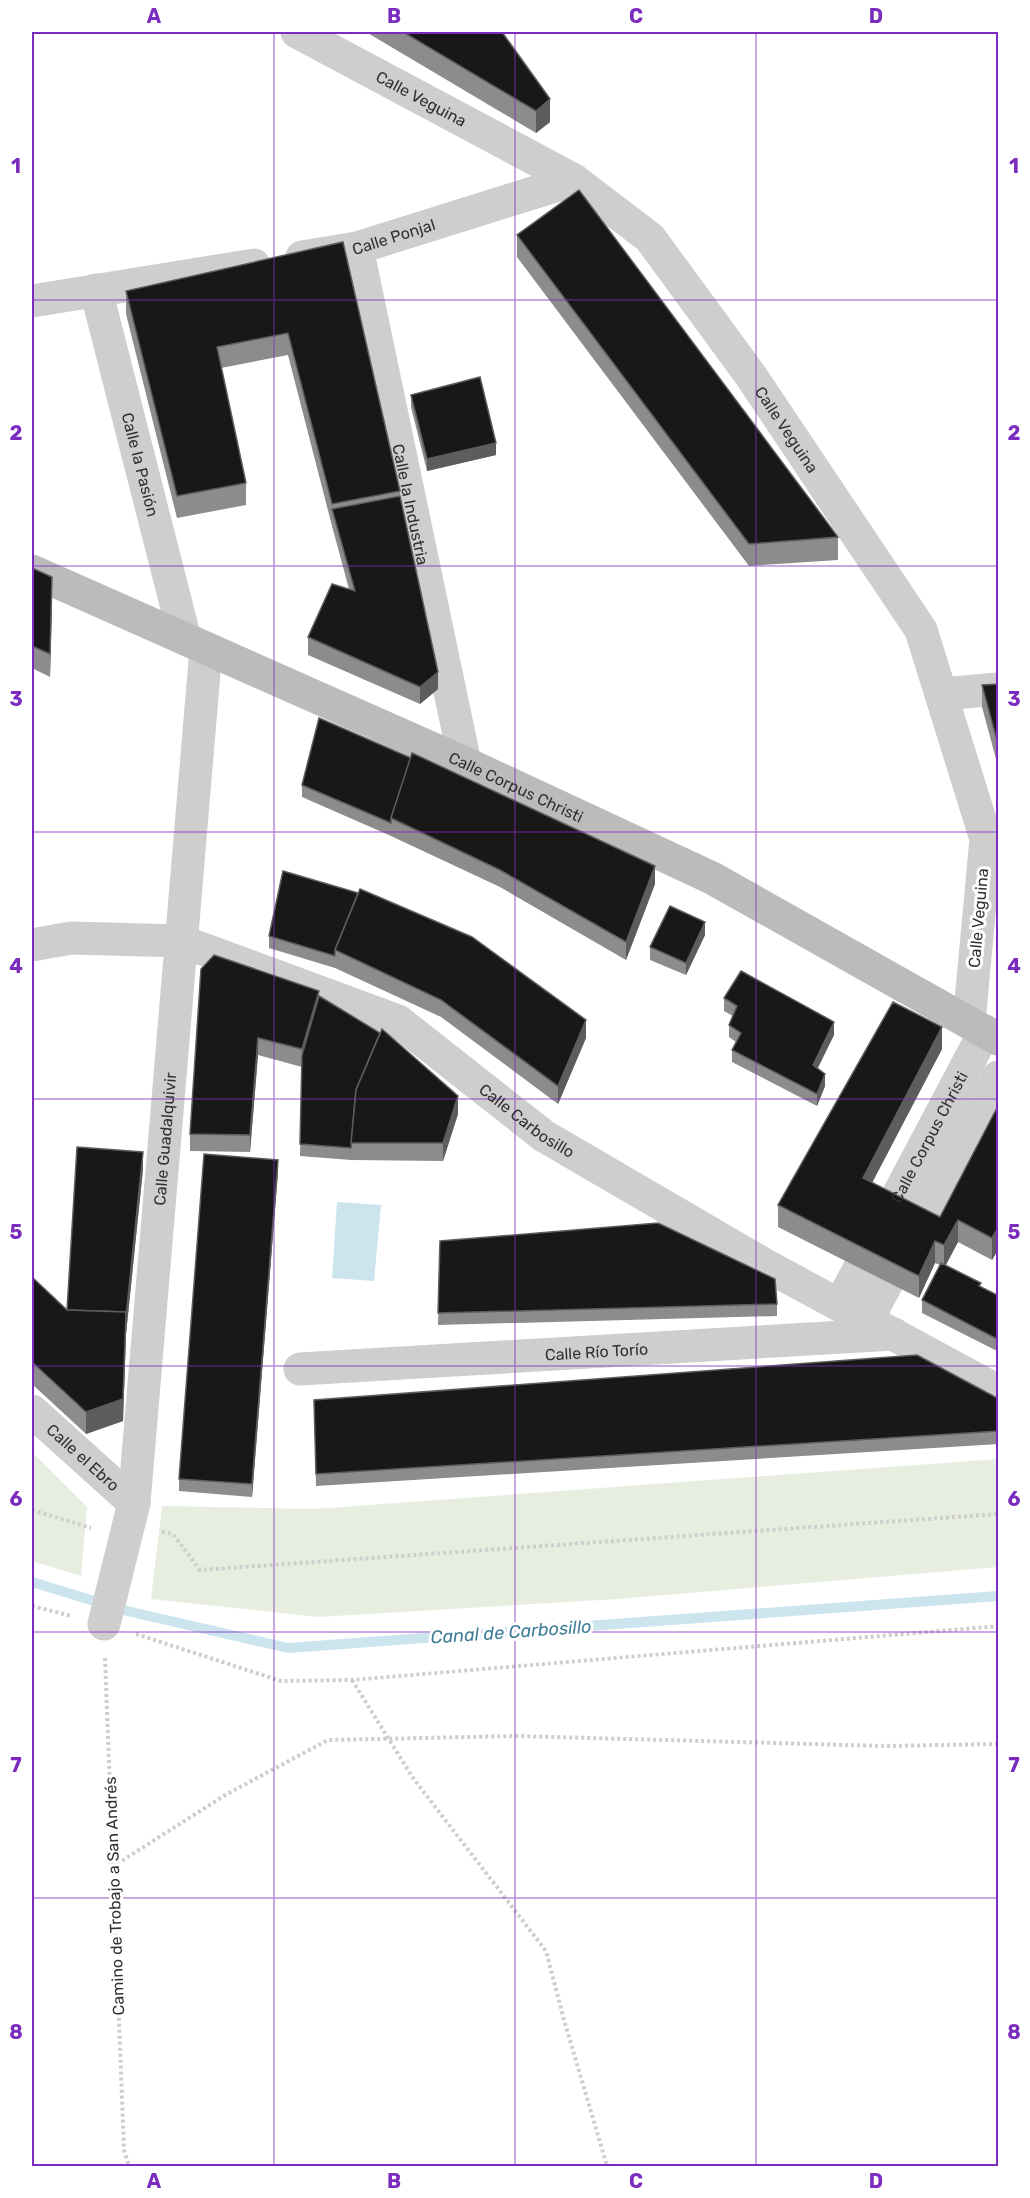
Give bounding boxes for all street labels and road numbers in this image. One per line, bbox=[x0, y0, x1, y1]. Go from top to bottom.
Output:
street label: Calle Veguina bbox=[373, 67, 470, 131]
street label: Calle Ponjal bbox=[350, 215, 438, 259]
street label: Calle Veguina bbox=[751, 383, 822, 477]
street label: Calle la Pasión bbox=[118, 410, 162, 519]
street label: Calle la Industria bbox=[388, 442, 432, 567]
street label: Calle Corpus Christi bbox=[446, 748, 586, 827]
street label: Calle Veguina bbox=[965, 867, 992, 969]
street label: Calle Corpus Christi bbox=[887, 1068, 972, 1206]
street label: Calle Guadalquivir bbox=[150, 1072, 180, 1206]
street label: Calle Carbosillo bbox=[475, 1080, 578, 1162]
street label: Calle Río Torío bbox=[544, 1340, 649, 1365]
street label: Calle el Ebro bbox=[43, 1420, 123, 1495]
street label: Camino de Trobajo a San Andrés bbox=[101, 1776, 128, 2016]

